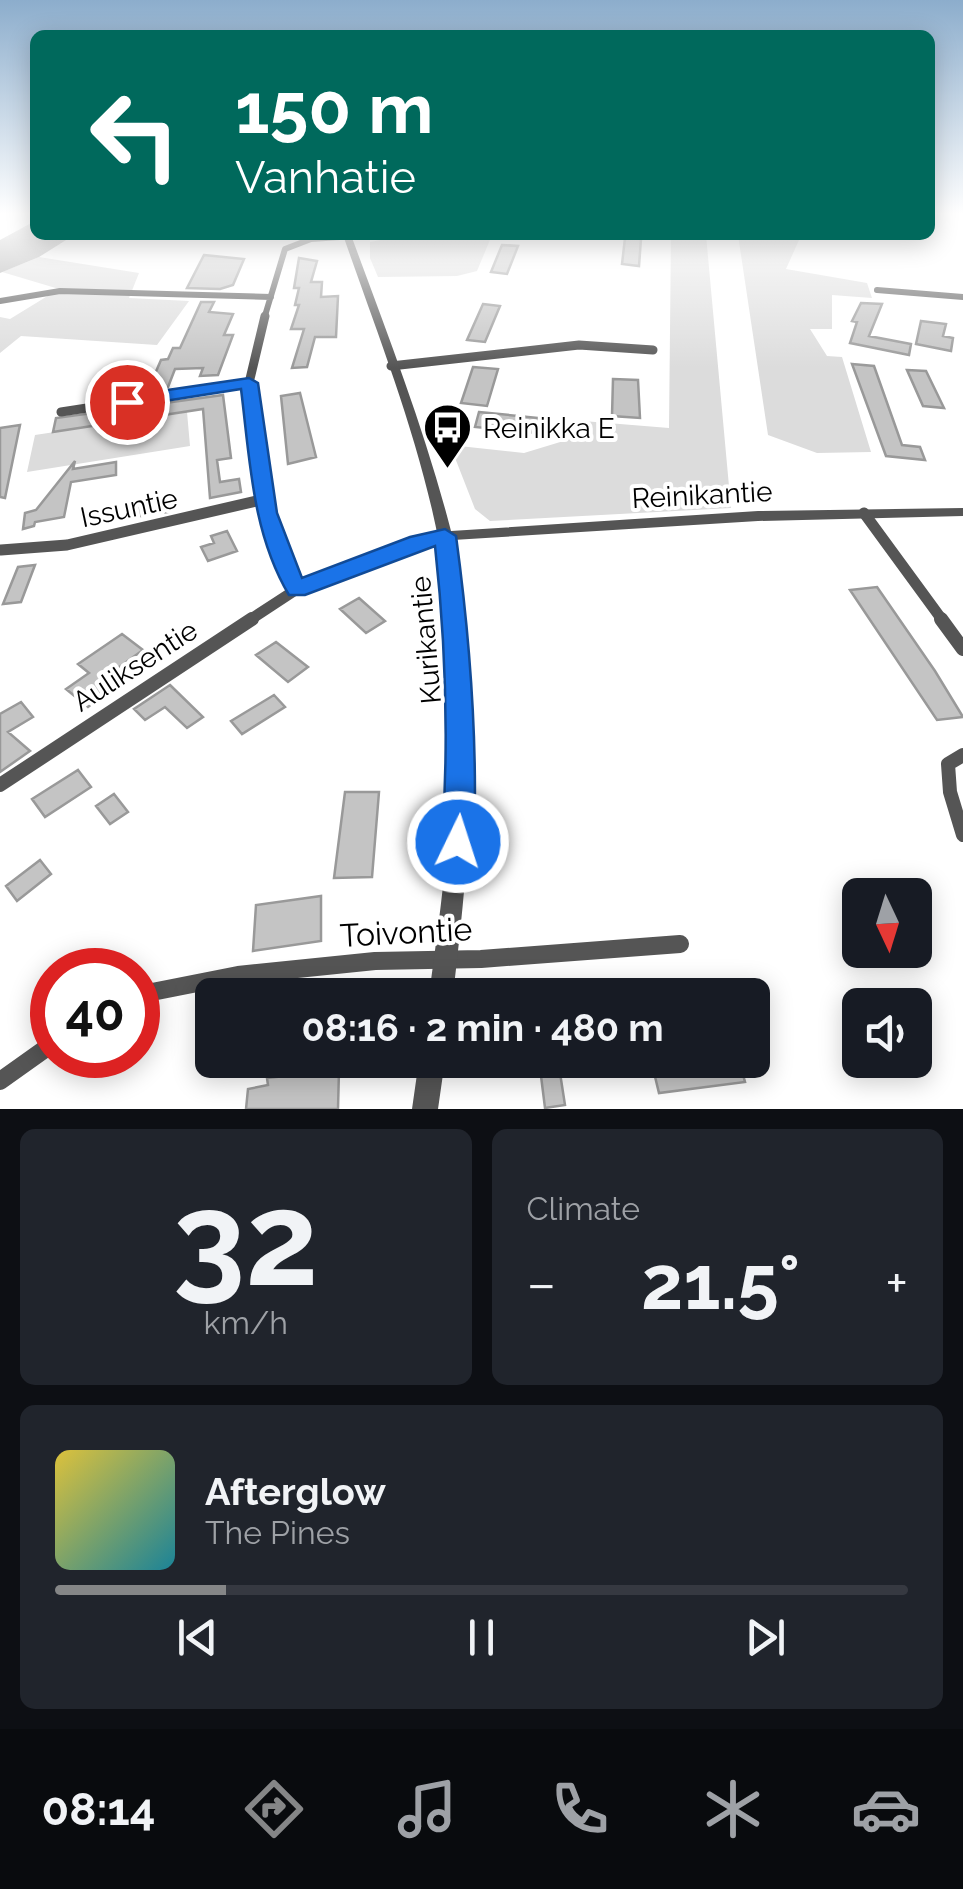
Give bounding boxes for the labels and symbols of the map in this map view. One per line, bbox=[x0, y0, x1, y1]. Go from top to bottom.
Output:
pin bbox=[85, 360, 170, 445]
bus stop icon: Reinikka E bbox=[422, 402, 474, 470]
place label: Reinikka E bbox=[483, 412, 615, 445]
street label: Reinikantie bbox=[631, 475, 773, 515]
street label: Issuntie bbox=[77, 482, 181, 534]
street label: Kurikantie bbox=[404, 575, 448, 705]
street label: Auliksentie bbox=[67, 614, 203, 718]
position arrow bbox=[406, 790, 510, 894]
north arrow bbox=[842, 878, 932, 968]
street label: Toivontie bbox=[339, 910, 473, 954]
speed limit sign: 40 bbox=[30, 948, 160, 1078]

